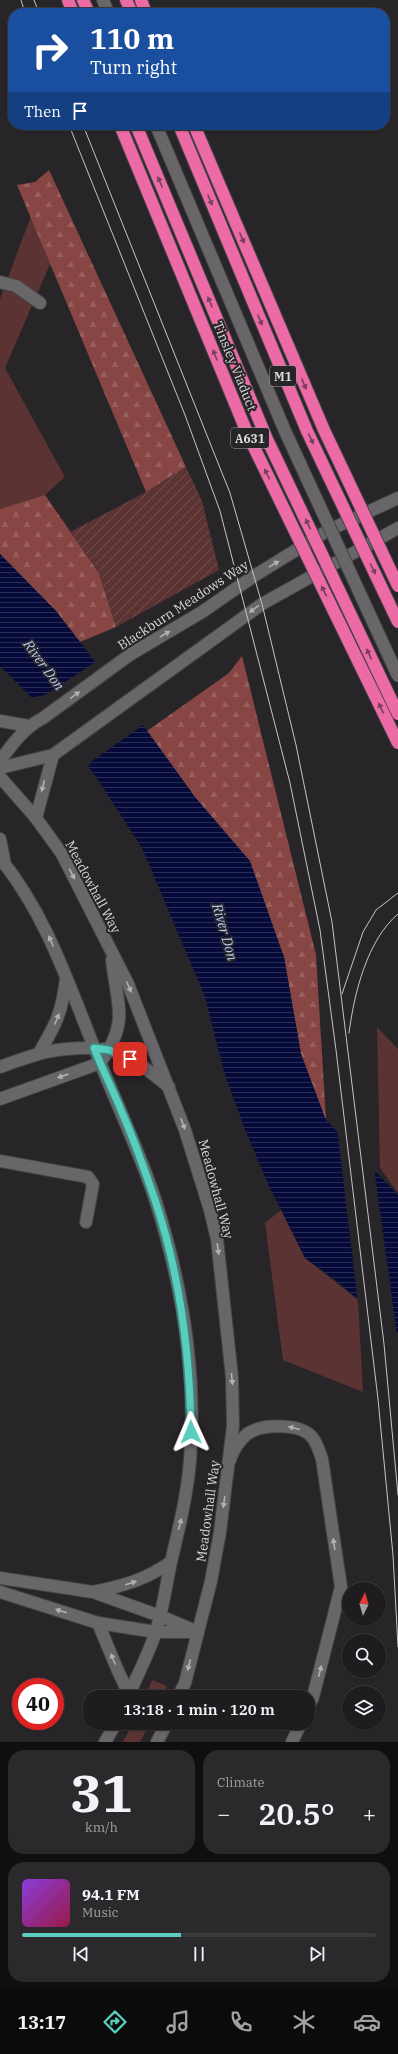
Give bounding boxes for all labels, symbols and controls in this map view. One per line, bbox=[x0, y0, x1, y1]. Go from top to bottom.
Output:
text: 110 m bbox=[90, 20, 174, 57]
icon: right bbox=[24, 24, 76, 76]
text: Turn right bbox=[90, 56, 177, 79]
icon: arrive bbox=[69, 100, 91, 122]
text: Then bbox=[24, 102, 61, 121]
one-way arrow bbox=[156, 176, 162, 188]
one-way arrow bbox=[207, 194, 213, 205]
one-way arrow bbox=[240, 233, 246, 245]
one-way arrow bbox=[207, 297, 213, 308]
one-way arrow bbox=[257, 314, 263, 325]
street label: Tinsley Viaduct bbox=[209, 319, 261, 414]
one-way arrow bbox=[212, 350, 218, 361]
road number: M1 bbox=[270, 366, 296, 386]
one-way arrow bbox=[301, 378, 307, 389]
road number: A631 bbox=[231, 428, 269, 448]
one-way arrow bbox=[308, 434, 314, 445]
one-way arrow bbox=[264, 469, 270, 480]
one-way arrow bbox=[305, 518, 311, 529]
street label: Blackburn Meadows Way bbox=[114, 556, 252, 654]
one-way arrow bbox=[268, 560, 280, 567]
one-way arrow bbox=[370, 564, 376, 575]
one-way arrow bbox=[321, 586, 327, 597]
one-way arrow bbox=[249, 605, 260, 613]
one-way arrow bbox=[159, 631, 171, 638]
water label: River Don bbox=[19, 635, 69, 694]
one-way arrow bbox=[366, 648, 372, 659]
one-way arrow bbox=[70, 691, 80, 699]
one-way arrow bbox=[378, 703, 384, 714]
one-way arrow bbox=[40, 781, 46, 793]
street label: Meadowhall Way bbox=[61, 838, 125, 936]
one-way arrow bbox=[69, 868, 75, 880]
water label: River Don bbox=[208, 900, 242, 963]
one-way arrow bbox=[48, 935, 54, 946]
one-way arrow bbox=[126, 982, 132, 993]
one-way arrow bbox=[55, 1012, 61, 1024]
pin bbox=[113, 1042, 147, 1076]
icon: arrive bbox=[119, 1048, 141, 1070]
one-way arrow bbox=[57, 1074, 69, 1080]
one-way arrow bbox=[180, 1119, 186, 1131]
street label: Meadowhall Way bbox=[195, 1137, 237, 1241]
one-way arrow bbox=[215, 1243, 221, 1256]
one-way arrow bbox=[229, 1373, 236, 1385]
position arrow bbox=[170, 1411, 212, 1453]
one-way arrow bbox=[288, 1425, 300, 1431]
street label: Meadowhall Way bbox=[192, 1459, 224, 1563]
one-way arrow bbox=[221, 1496, 227, 1508]
one-way arrow bbox=[178, 1518, 184, 1531]
one-way arrow bbox=[331, 1538, 337, 1550]
one-way arrow bbox=[126, 1580, 138, 1586]
north arrow bbox=[342, 1582, 386, 1626]
map controls bbox=[342, 1582, 386, 1730]
one-way arrow bbox=[54, 1608, 66, 1614]
button: search bbox=[342, 1634, 386, 1678]
one-way arrow bbox=[109, 1652, 115, 1664]
one-way arrow bbox=[186, 1659, 192, 1671]
one-way arrow bbox=[317, 1664, 323, 1677]
speed limit sign: 40 bbox=[12, 1678, 64, 1730]
button: layers bbox=[342, 1686, 386, 1730]
text: 13:18 · 1 min · 120 m bbox=[123, 1700, 275, 1719]
text: 31 bbox=[70, 1759, 133, 1826]
text: Climate bbox=[217, 1774, 264, 1791]
text: 20.5° bbox=[258, 1794, 335, 1833]
text: − bbox=[217, 1799, 230, 1828]
text: + bbox=[363, 1799, 376, 1828]
text: km/h bbox=[85, 1819, 118, 1836]
text: 94.1 FM bbox=[82, 1885, 140, 1904]
text: Music bbox=[82, 1904, 119, 1921]
icon: previous bbox=[70, 1943, 92, 1965]
icon: pause bbox=[188, 1943, 210, 1965]
icon: next bbox=[306, 1943, 328, 1965]
icon: directions bbox=[101, 2008, 129, 2036]
icon: music bbox=[164, 2008, 192, 2036]
icon: phone bbox=[227, 2008, 255, 2036]
icon: climate bbox=[290, 2008, 318, 2036]
icon: car bbox=[353, 2008, 381, 2036]
text: 13:17 bbox=[17, 2011, 66, 2034]

